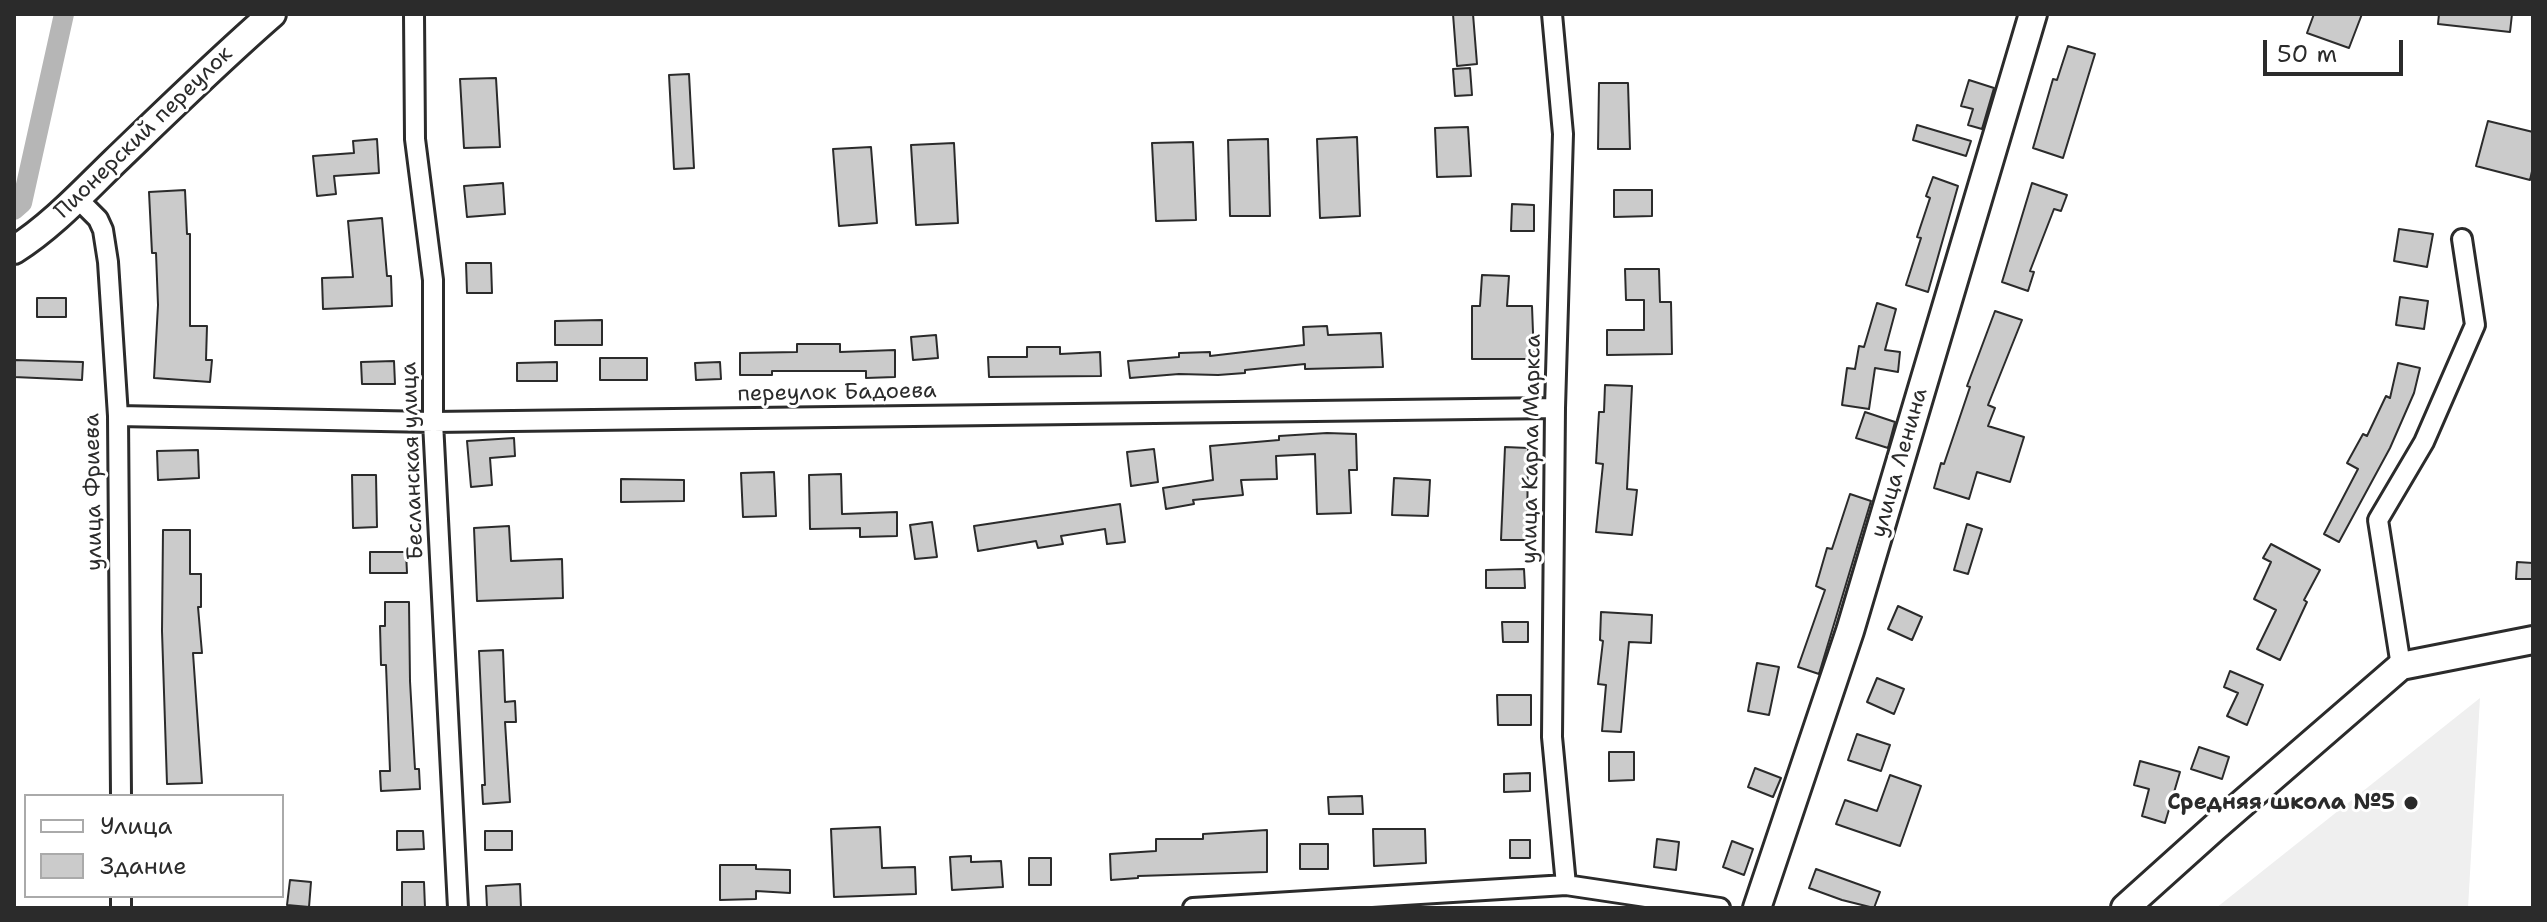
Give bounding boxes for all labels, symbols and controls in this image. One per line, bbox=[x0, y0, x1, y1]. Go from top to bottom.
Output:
scale bar bbox=[2267, 24, 2407, 74]
text: 50 m bbox=[2277, 38, 2337, 70]
street label: Пионерский переулок bbox=[50, 41, 238, 225]
street label: улица Карла Маркса bbox=[1517, 334, 1547, 564]
street label: Бесланская улица bbox=[396, 362, 430, 560]
street label: переулок Бадоева bbox=[737, 378, 937, 408]
street label: улица Ленина bbox=[1866, 385, 1934, 541]
street label: улица Фриева bbox=[79, 413, 109, 571]
place label: Средняя школа №5 bbox=[2167, 790, 2395, 816]
legend bbox=[24, 794, 284, 898]
marker: Средняя школа №5 bbox=[2402, 794, 2420, 812]
text: Улица bbox=[100, 810, 173, 842]
text: Здание bbox=[100, 850, 187, 882]

